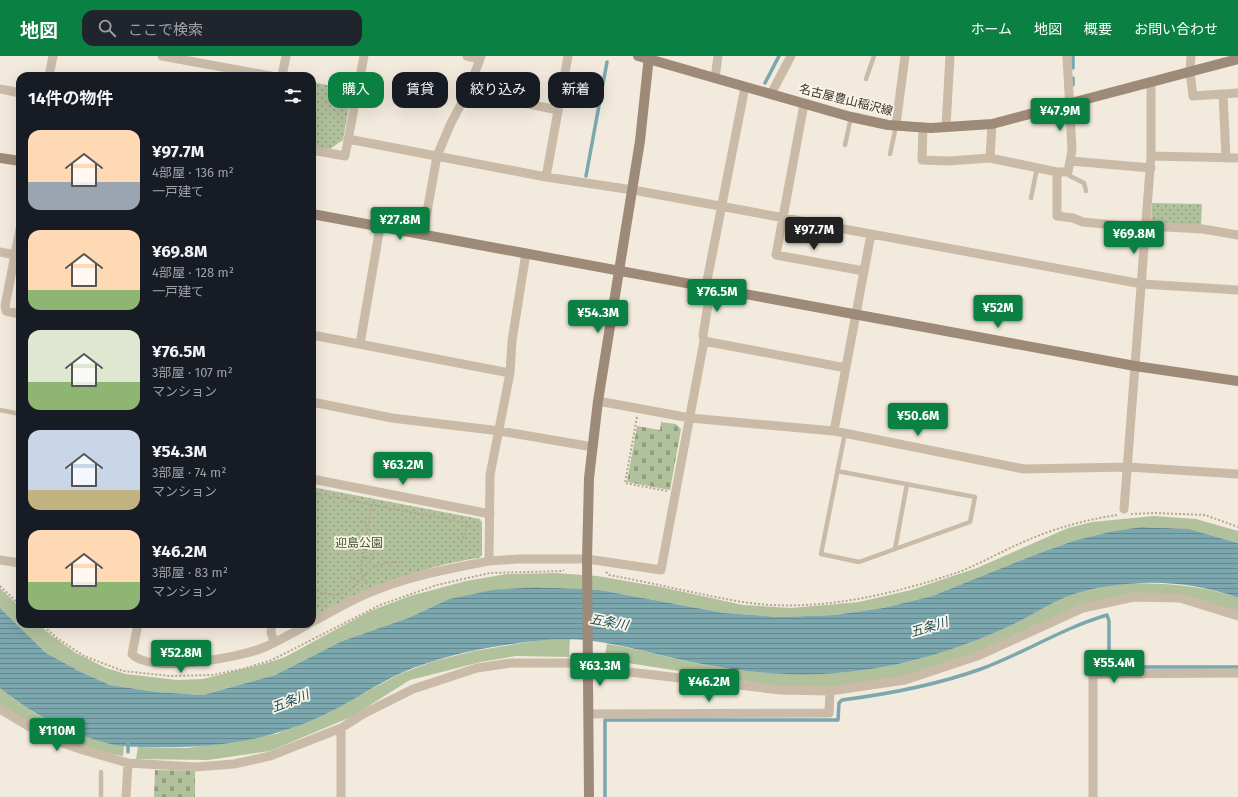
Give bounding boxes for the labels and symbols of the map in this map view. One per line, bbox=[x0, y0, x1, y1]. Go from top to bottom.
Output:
street label: 名古屋豊山稲沢線 bbox=[798, 82, 894, 118]
pin: ¥47.9M bbox=[1027, 98, 1093, 132]
pin: ¥27.8M bbox=[367, 207, 433, 241]
pin: ¥97.7M bbox=[781, 217, 847, 251]
pin: ¥69.8M bbox=[1101, 221, 1167, 255]
pin: ¥76.5M bbox=[684, 279, 750, 313]
pin: ¥52M bbox=[974, 295, 1022, 329]
pin: ¥54.3M bbox=[565, 300, 631, 334]
pin: ¥50.6M bbox=[885, 403, 951, 437]
pin: ¥63.2M bbox=[370, 452, 436, 486]
park label: 迎島公園 bbox=[335, 536, 383, 550]
water label: 五条川 bbox=[588, 611, 631, 633]
water label: 五条川 bbox=[908, 614, 952, 640]
pin: ¥52.8M bbox=[148, 640, 214, 674]
pin: ¥55.4M bbox=[1081, 650, 1147, 684]
pin: ¥63.3M bbox=[567, 653, 633, 687]
pin: ¥46.2M bbox=[676, 669, 742, 703]
water label: 五条川 bbox=[269, 686, 313, 715]
pin: ¥110M bbox=[29, 718, 85, 752]

